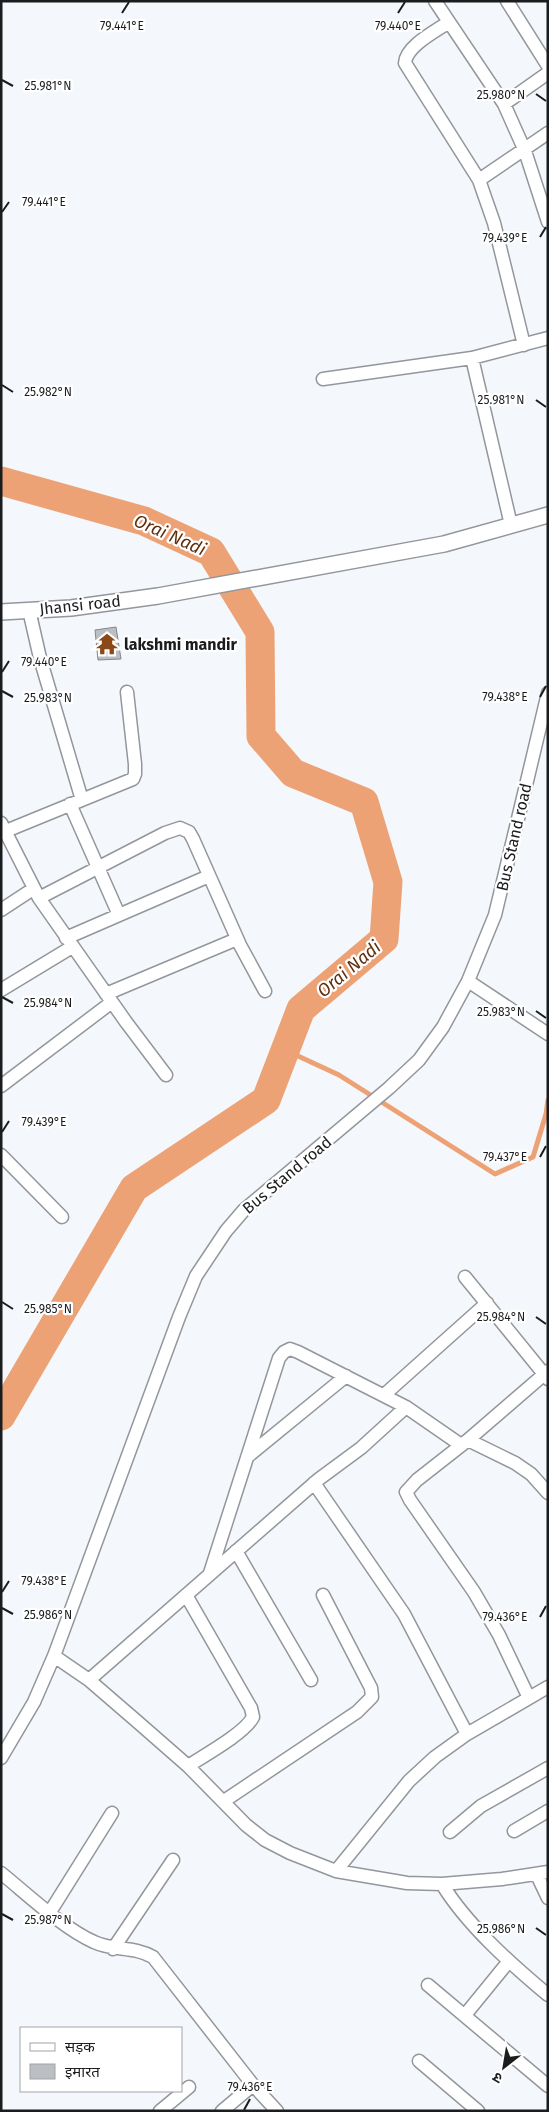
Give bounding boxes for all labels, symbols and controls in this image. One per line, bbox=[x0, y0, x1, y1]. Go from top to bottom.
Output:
text: 79.441°E bbox=[100, 19, 144, 33]
text: 79.440°E bbox=[375, 19, 421, 33]
text: 25.981°N bbox=[25, 79, 71, 93]
text: 25.980°N bbox=[477, 88, 525, 102]
text: 79.441°E bbox=[22, 195, 66, 209]
text: 79.439°E bbox=[483, 231, 527, 245]
text: 25.982°N bbox=[24, 385, 72, 399]
text: 25.981°N bbox=[478, 393, 524, 407]
water label: Orai Nadi bbox=[131, 509, 209, 561]
street label: Jhansi road bbox=[38, 591, 122, 619]
temple icon: lakshmi mandir bbox=[94, 631, 120, 657]
place label: lakshmi mandir bbox=[124, 635, 238, 654]
text: 79.440°E bbox=[21, 655, 67, 669]
text: 79.438°E bbox=[482, 690, 528, 704]
text: 25.983°N bbox=[24, 691, 72, 705]
street label: Bus Stand road bbox=[492, 781, 536, 893]
water label: Orai Nadi bbox=[313, 936, 385, 1002]
text: 25.984°N bbox=[24, 996, 72, 1010]
text: 25.983°N bbox=[477, 1005, 525, 1019]
text: 79.439°E bbox=[22, 1115, 66, 1129]
street label: Bus Stand road bbox=[239, 1132, 335, 1218]
text: 79.437°E bbox=[483, 1150, 527, 1164]
text: 25.985°N bbox=[24, 1302, 72, 1316]
text: 25.984°N bbox=[477, 1310, 525, 1324]
text: 79.438°E bbox=[21, 1574, 67, 1588]
text: 25.986°N bbox=[24, 1608, 72, 1622]
text: 79.436°E bbox=[482, 1610, 528, 1624]
text: 25.987°N bbox=[24, 1913, 72, 1927]
text: 25.986°N bbox=[477, 1922, 525, 1936]
legend bbox=[20, 2027, 182, 2092]
text: सड़क bbox=[65, 2038, 95, 2056]
north arrow bbox=[479, 2042, 529, 2092]
text: इमारत bbox=[65, 2063, 100, 2081]
text: उ bbox=[489, 2068, 505, 2087]
text: 79.436°E bbox=[227, 2080, 273, 2094]

